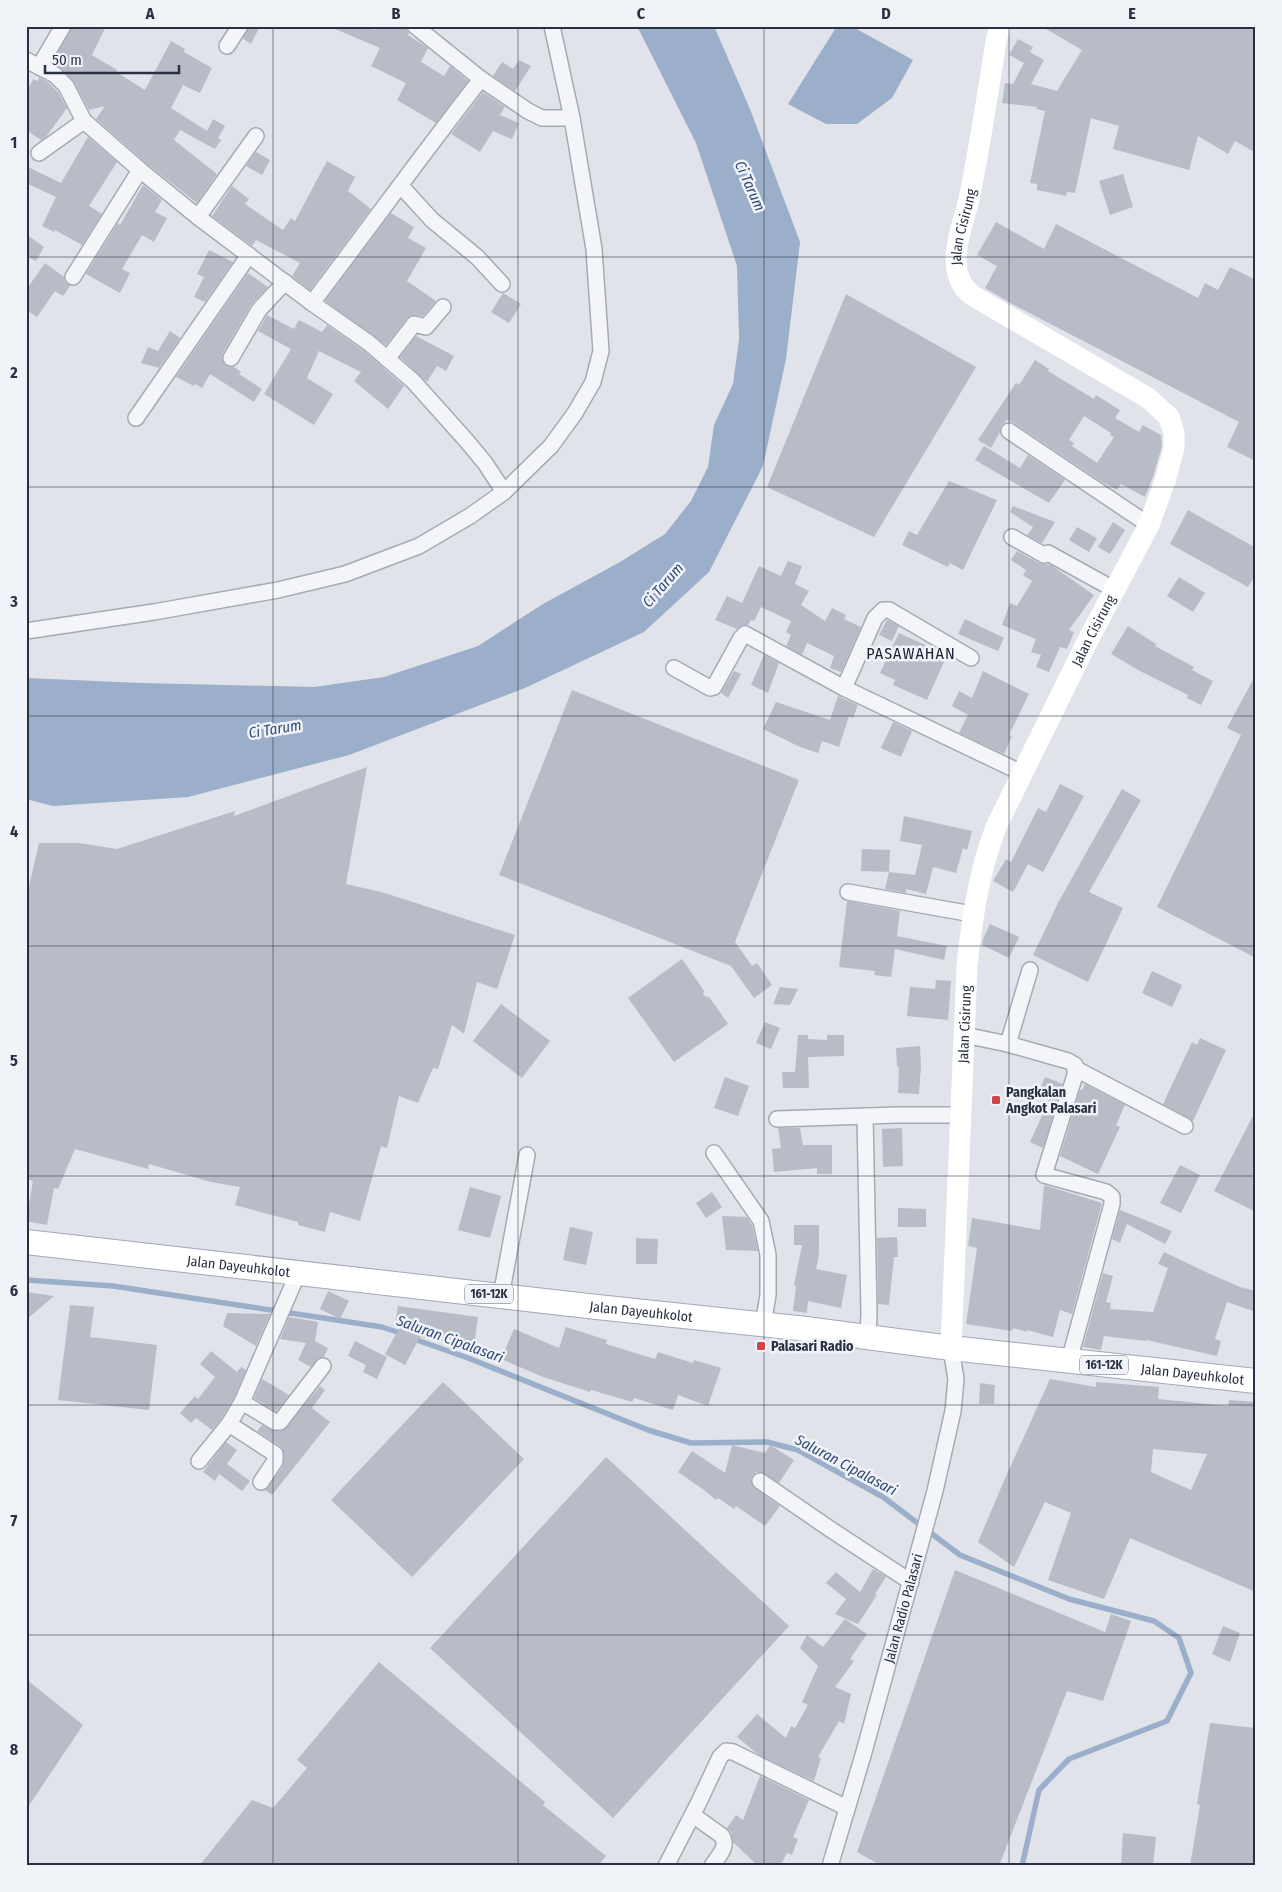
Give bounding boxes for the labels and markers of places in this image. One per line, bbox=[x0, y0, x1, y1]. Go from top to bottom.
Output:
place label: Pangkalan Angkot Palasari bbox=[1005, 1084, 1097, 1117]
marker: Pangkalan Angkot Palasari bbox=[990, 1094, 1002, 1106]
place label: Palasari Radio bbox=[771, 1338, 854, 1355]
marker: Palasari Radio bbox=[755, 1340, 767, 1352]

